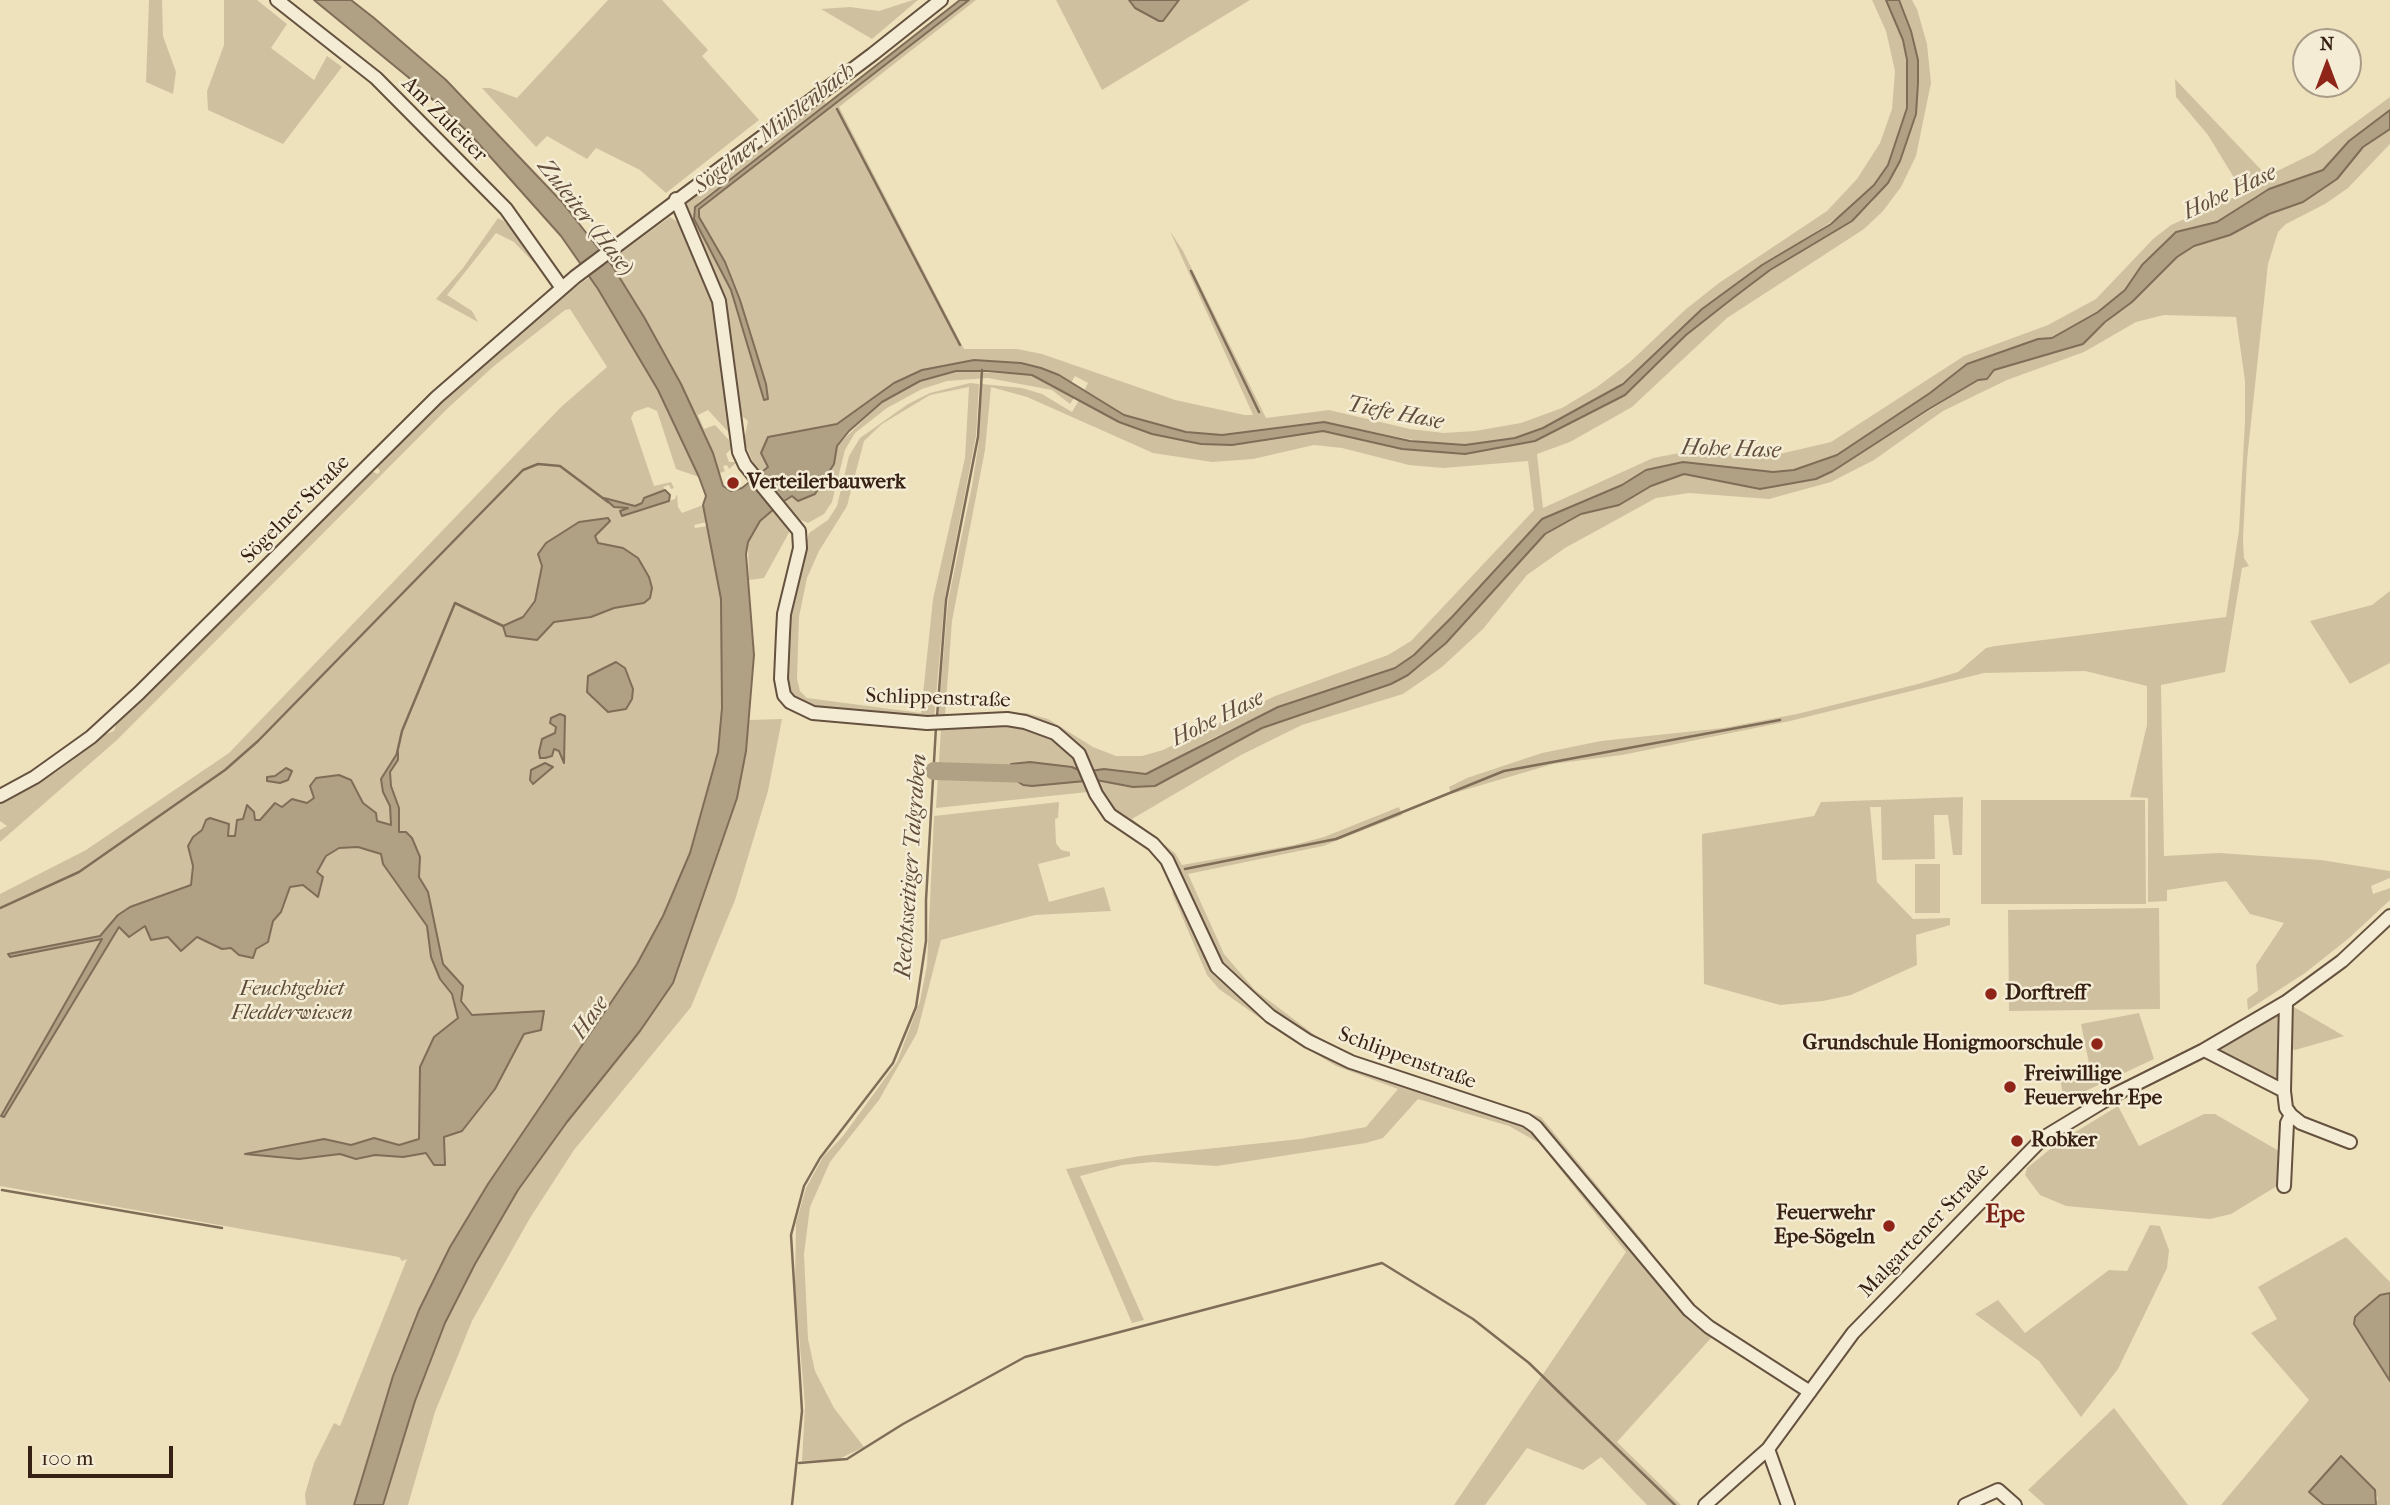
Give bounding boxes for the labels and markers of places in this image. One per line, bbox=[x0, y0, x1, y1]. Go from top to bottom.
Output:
place label: Verteilerbauwerk bbox=[747, 470, 906, 496]
marker: Verteilerbauwerk bbox=[725, 475, 741, 491]
place label: Dorftreff bbox=[2005, 981, 2086, 1007]
marker: Dorftreff bbox=[1983, 986, 1999, 1002]
place label: Grundschule Honigmoorschule bbox=[1803, 1031, 2083, 1057]
marker: Grundschule Honigmoorschule bbox=[2089, 1036, 2105, 1052]
place label: Freiwillige Feuerwehr Epe bbox=[2024, 1062, 2162, 1112]
marker: Freiwillige Feuerwehr Epe bbox=[2002, 1079, 2018, 1095]
place label: Robker bbox=[2031, 1128, 2097, 1154]
marker: Robker bbox=[2009, 1133, 2025, 1149]
place label: Feuerwehr Epe-Sögeln bbox=[1774, 1201, 1875, 1251]
marker: Feuerwehr Epe-Sögeln bbox=[1881, 1218, 1897, 1234]

